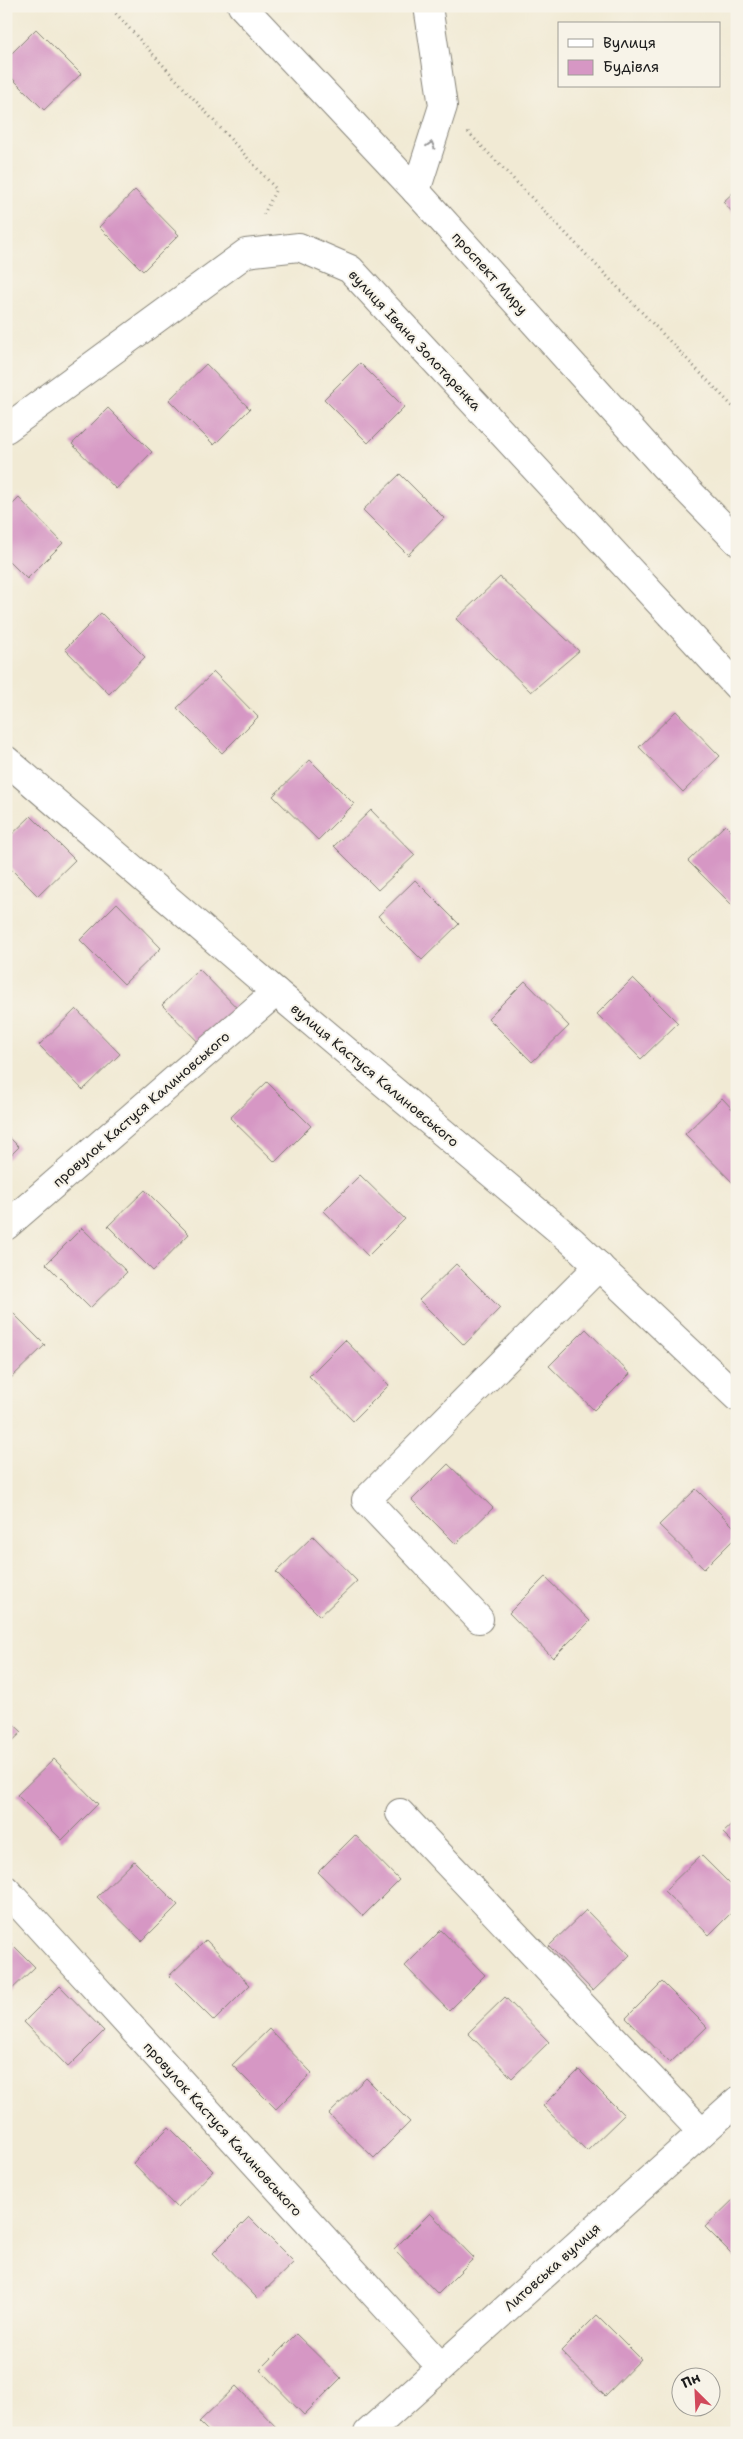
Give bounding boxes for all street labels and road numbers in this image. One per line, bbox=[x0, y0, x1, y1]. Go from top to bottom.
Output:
street label: проспект Миру bbox=[448, 228, 532, 318]
street label: вулиця Івана Золотаренка bbox=[345, 266, 485, 414]
street label: вулиця Кастуся Калиновського bbox=[287, 999, 463, 1151]
street label: провулок Кастуся Калиновського bbox=[49, 1027, 233, 1191]
street label: провулок Кастуся Калиновського bbox=[140, 2038, 306, 2220]
street label: Литовська вулиця bbox=[500, 2219, 604, 2315]

